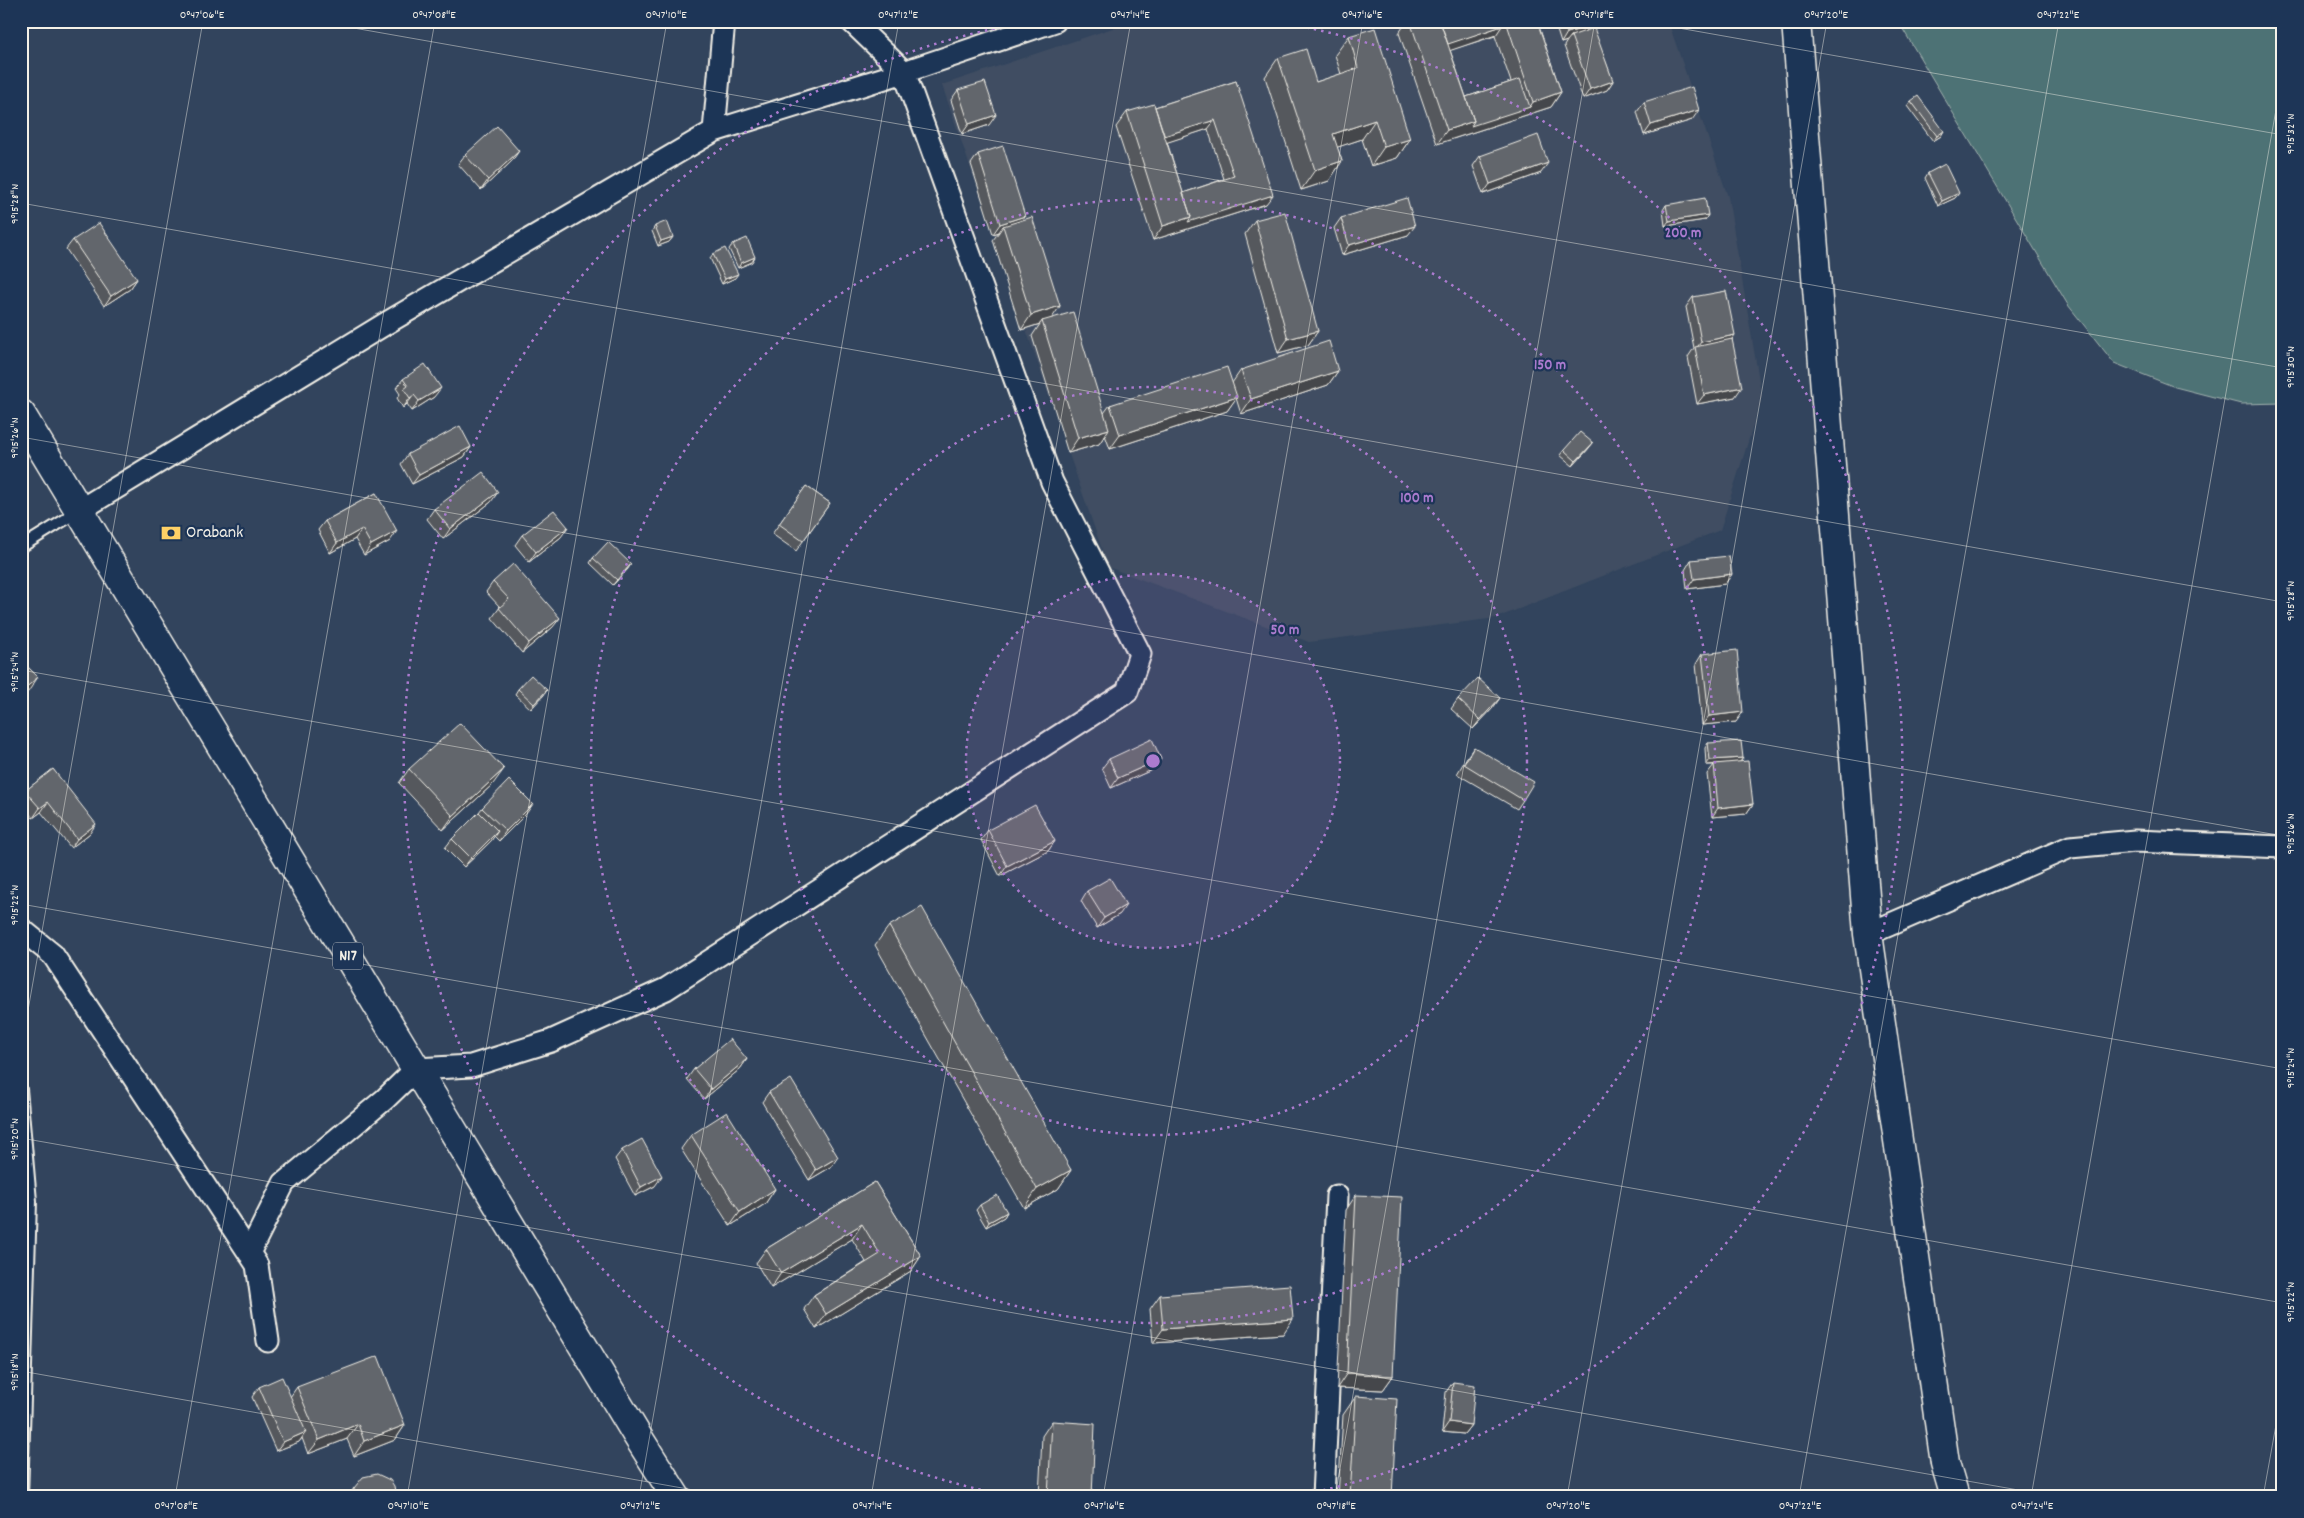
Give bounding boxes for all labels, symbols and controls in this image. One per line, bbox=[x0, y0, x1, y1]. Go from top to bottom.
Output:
text: 0°47'06"E bbox=[180, 7, 225, 24]
text: 0°47'08"E bbox=[412, 7, 456, 24]
text: 0°47'10"E bbox=[645, 7, 687, 24]
text: 0°47'12"E bbox=[878, 7, 919, 24]
text: 0°47'14"E bbox=[1110, 7, 1150, 24]
text: 0°47'16"E bbox=[1342, 7, 1383, 24]
text: 0°47'18"E bbox=[1574, 7, 1614, 24]
text: 0°47'20"E bbox=[1804, 7, 1848, 24]
text: 0°47'22"E bbox=[2037, 7, 2080, 24]
text: 9°15'32"N bbox=[2283, 114, 2300, 154]
text: 9°15'28"N bbox=[7, 184, 24, 224]
text: 200 m bbox=[1665, 223, 1701, 245]
text: 9°15'30"N bbox=[2283, 346, 2300, 388]
text: 150 m bbox=[1534, 355, 1566, 377]
text: 9°15'26"N bbox=[7, 417, 24, 459]
text: 100 m bbox=[1400, 488, 1434, 510]
place label: Orabank bbox=[186, 521, 243, 546]
bank icon: Orabank bbox=[160, 522, 182, 544]
text: 9°15'28"N bbox=[2283, 581, 2300, 621]
text: 50 m bbox=[1271, 620, 1299, 642]
text: 9°15'24"N bbox=[7, 652, 24, 692]
centre of rings bbox=[1144, 752, 1162, 770]
text: 9°15'26"N bbox=[2283, 813, 2300, 855]
text: 9°15'22"N bbox=[7, 885, 24, 925]
road number: N17 bbox=[333, 942, 363, 969]
text: 9°15'24"N bbox=[2283, 1048, 2300, 1088]
text: 9°15'20"N bbox=[7, 1118, 24, 1160]
text: 9°15'22"N bbox=[2283, 1282, 2300, 1322]
text: 9°15'18"N bbox=[7, 1353, 24, 1391]
text: 0°47'08"E bbox=[154, 1498, 198, 1515]
text: 0°47'10"E bbox=[387, 1498, 429, 1515]
text: 0°47'12"E bbox=[620, 1498, 661, 1515]
text: 0°47'14"E bbox=[852, 1498, 892, 1515]
text: 0°47'16"E bbox=[1084, 1498, 1125, 1515]
text: 0°47'18"E bbox=[1316, 1498, 1356, 1515]
text: 0°47'20"E bbox=[1546, 1498, 1590, 1515]
text: 0°47'22"E bbox=[1779, 1498, 1822, 1515]
text: 0°47'24"E bbox=[2011, 1498, 2054, 1515]

